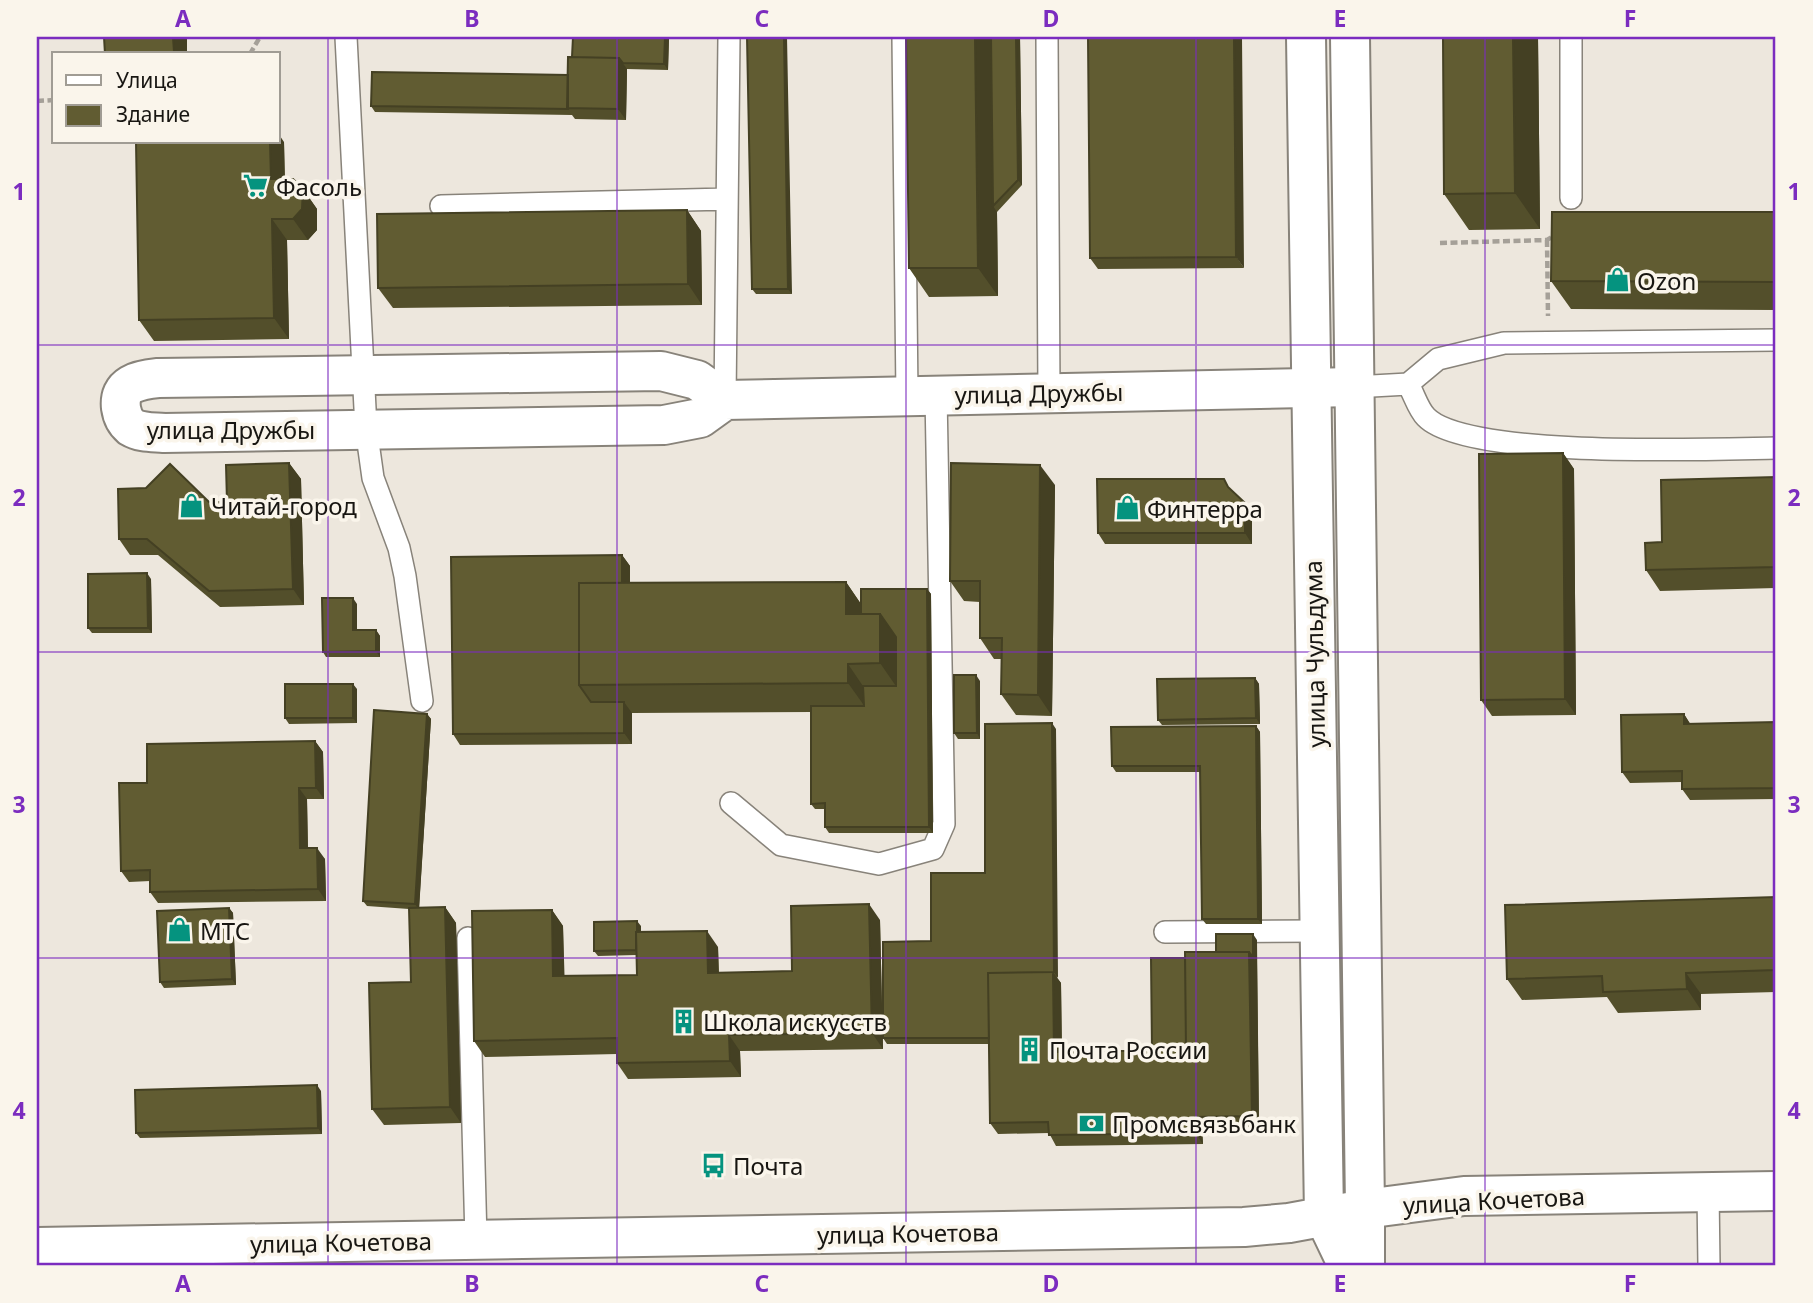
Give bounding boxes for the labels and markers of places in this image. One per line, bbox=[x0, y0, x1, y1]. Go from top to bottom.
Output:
place label: Фасоль bbox=[276, 170, 362, 203]
supermarket icon: Фасоль bbox=[242, 172, 270, 200]
place label: Ozon bbox=[1637, 264, 1696, 297]
shop icon: Ozon bbox=[1603, 266, 1631, 294]
place label: Читай-город bbox=[211, 489, 357, 522]
shop icon: Читай-город bbox=[177, 491, 205, 519]
place label: Финтерра bbox=[1147, 492, 1263, 525]
shop icon: Финтерра bbox=[1113, 494, 1141, 522]
place label: МТС bbox=[200, 914, 250, 947]
shop icon: МТС bbox=[166, 916, 194, 944]
place label: Школа искусств bbox=[703, 1005, 887, 1038]
building icon: Школа искусств bbox=[669, 1007, 697, 1035]
place label: Почта России bbox=[1049, 1033, 1207, 1066]
building icon: Почта России bbox=[1015, 1035, 1043, 1063]
place label: Промсвязьбанк bbox=[1112, 1107, 1296, 1140]
bank icon: Промсвязьбанк bbox=[1078, 1109, 1106, 1137]
place label: Почта bbox=[733, 1149, 803, 1182]
bus stop icon: Почта bbox=[699, 1151, 727, 1179]

